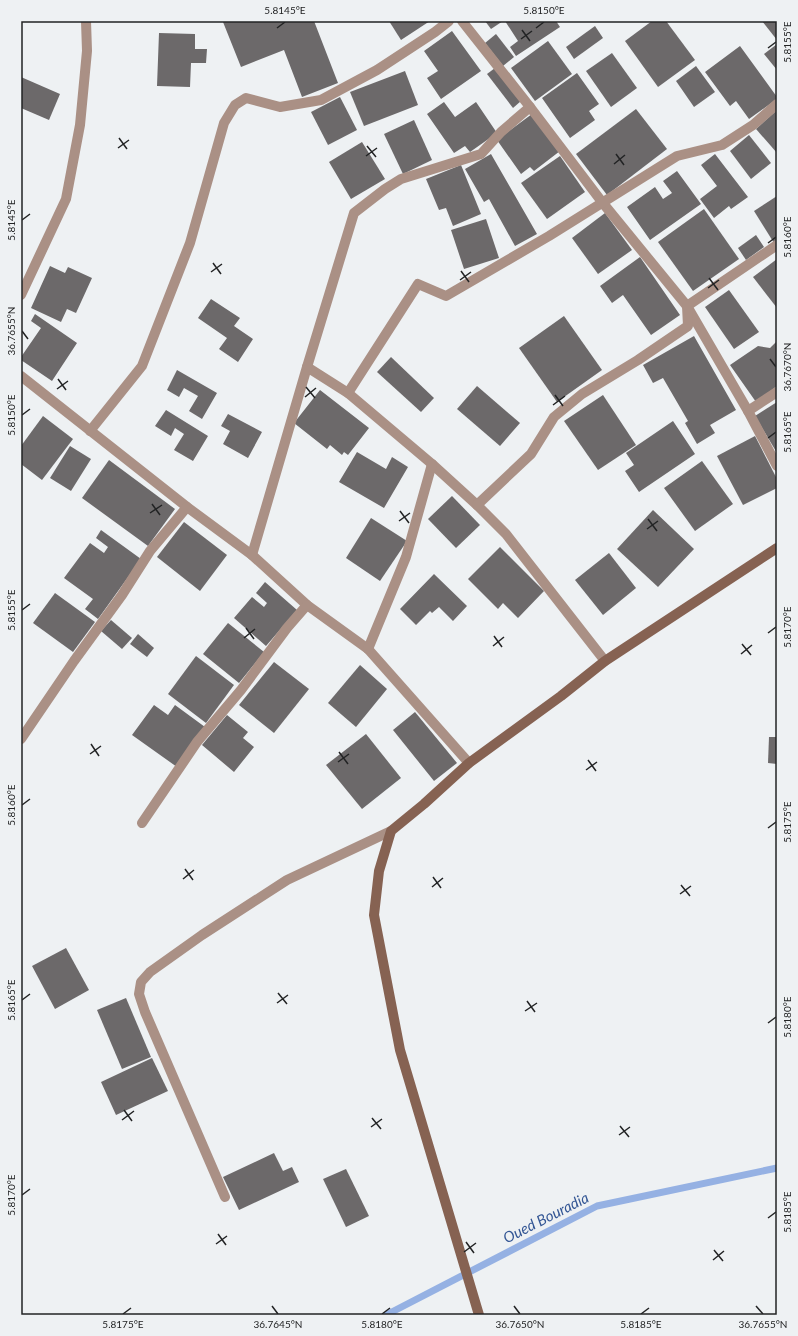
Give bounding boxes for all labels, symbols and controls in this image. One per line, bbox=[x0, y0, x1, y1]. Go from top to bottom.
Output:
text: 5.8145°E bbox=[264, 4, 306, 16]
text: 5.8150°E bbox=[523, 4, 565, 16]
text: 5.8155°E bbox=[781, 21, 793, 63]
text: 5.8145°E bbox=[5, 199, 17, 241]
text: 5.8160°E bbox=[781, 216, 793, 258]
text: 36.7655°N bbox=[5, 307, 17, 355]
text: 36.7670°N bbox=[781, 343, 793, 391]
text: 5.8150°E bbox=[5, 394, 17, 436]
text: 5.8165°E bbox=[781, 411, 793, 453]
text: 5.8155°E bbox=[5, 589, 17, 631]
text: 5.8170°E bbox=[781, 606, 793, 648]
text: 5.8160°E bbox=[5, 784, 17, 826]
text: 5.8175°E bbox=[781, 801, 793, 843]
text: 5.8165°E bbox=[5, 979, 17, 1021]
text: 5.8180°E bbox=[781, 996, 793, 1038]
text: 5.8170°E bbox=[5, 1174, 17, 1216]
water label: Oued Bouradia bbox=[500, 1188, 592, 1246]
text: 5.8185°E bbox=[781, 1191, 793, 1233]
text: 5.8175°E bbox=[102, 1318, 144, 1330]
text: 36.7645°N bbox=[254, 1318, 302, 1330]
text: 5.8180°E bbox=[361, 1318, 403, 1330]
text: 36.7650°N bbox=[496, 1318, 544, 1330]
text: 5.8185°E bbox=[620, 1318, 662, 1330]
text: 36.7655°N bbox=[739, 1318, 787, 1330]

